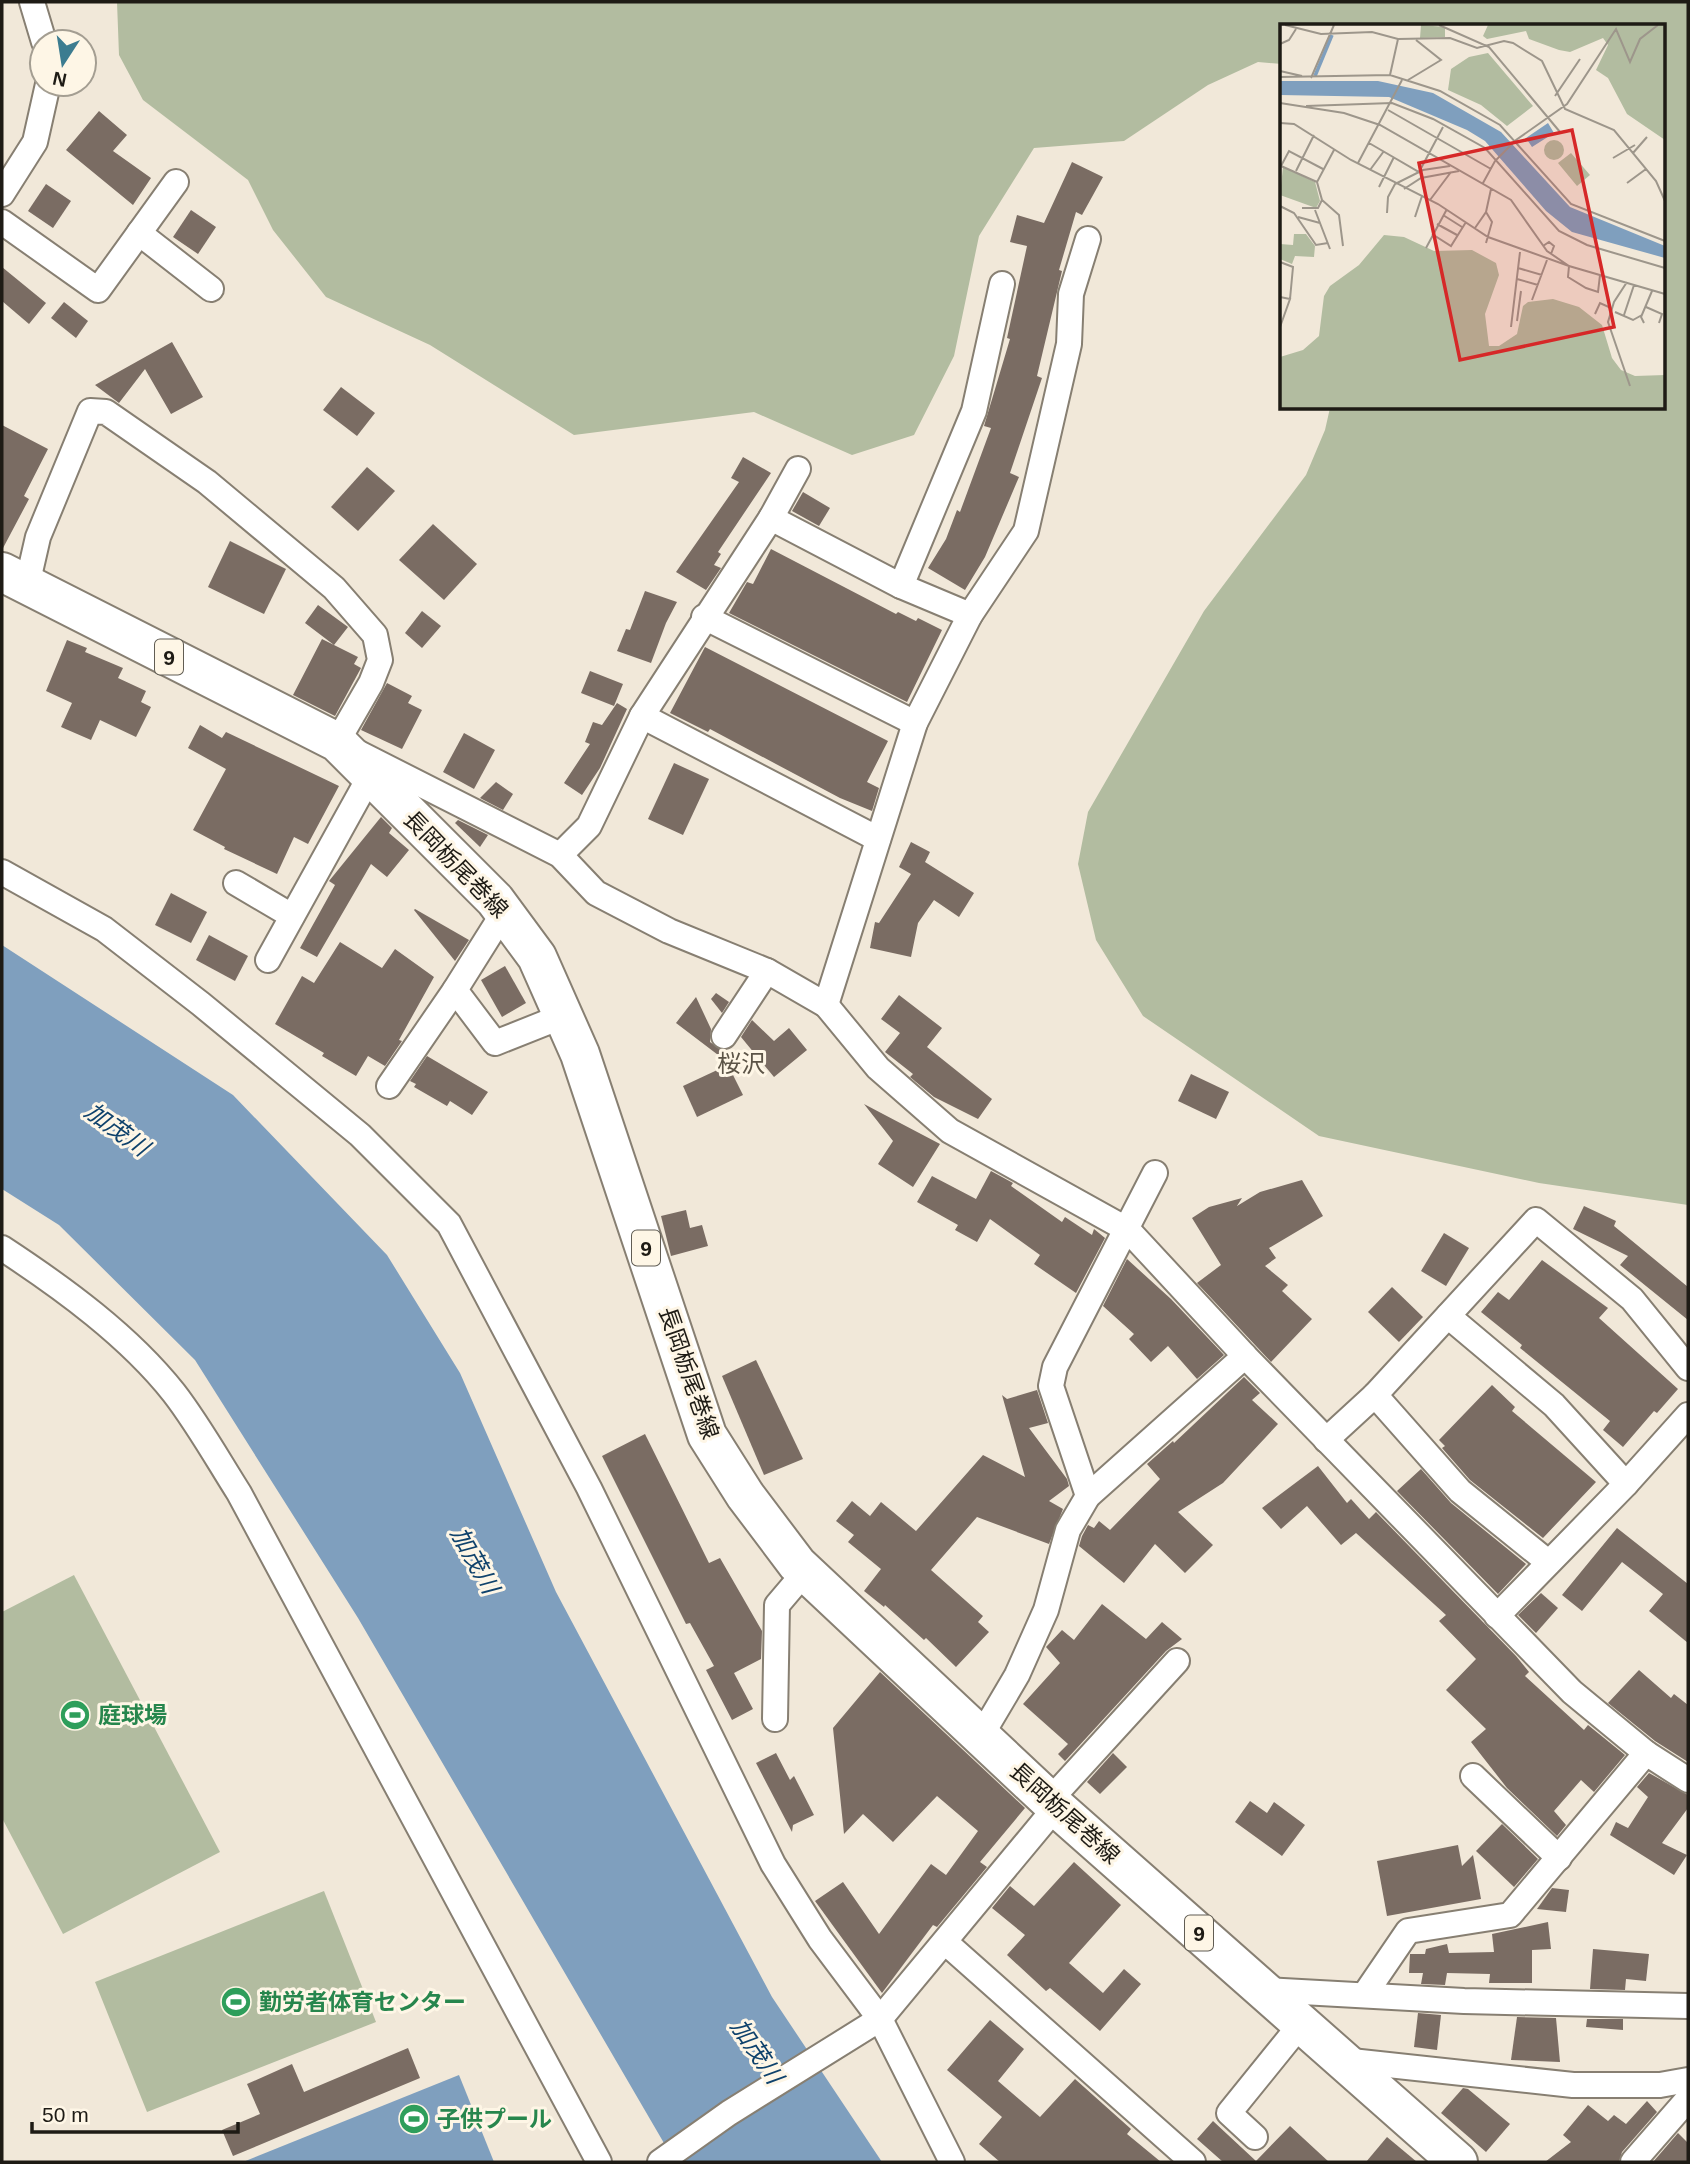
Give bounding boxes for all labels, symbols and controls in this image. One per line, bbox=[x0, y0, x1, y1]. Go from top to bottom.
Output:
inset map bbox=[1280, 24, 1666, 410]
north arrow bbox=[28, 28, 98, 98]
text: N bbox=[51, 67, 68, 91]
road number: 9 bbox=[155, 640, 183, 674]
street label: 長岡栃尾巻線 bbox=[399, 805, 513, 923]
district label: 桜沢 bbox=[717, 1050, 765, 1077]
water label: 加茂川 bbox=[80, 1097, 156, 1163]
road number: 9 bbox=[632, 1230, 660, 1266]
street label: 長岡栃尾巻線 bbox=[654, 1304, 724, 1442]
water label: 加茂川 bbox=[446, 1522, 506, 1601]
sports icon: 庭球場 bbox=[58, 1698, 92, 1732]
place label: 庭球場 bbox=[98, 1702, 167, 1728]
street label: 長岡栃尾巻線 bbox=[1005, 1757, 1125, 1869]
road number: 9 bbox=[1185, 1916, 1213, 1951]
sports icon: 勤労者体育センター bbox=[219, 1985, 253, 2019]
place label: 勤労者体育センター bbox=[259, 1989, 466, 2015]
water label: 加茂川 bbox=[726, 2014, 790, 2091]
scale bar bbox=[32, 2090, 238, 2134]
sports icon: 子供プール bbox=[397, 2102, 431, 2136]
text: 50 m bbox=[42, 2103, 89, 2126]
place label: 子供プール bbox=[437, 2106, 552, 2132]

